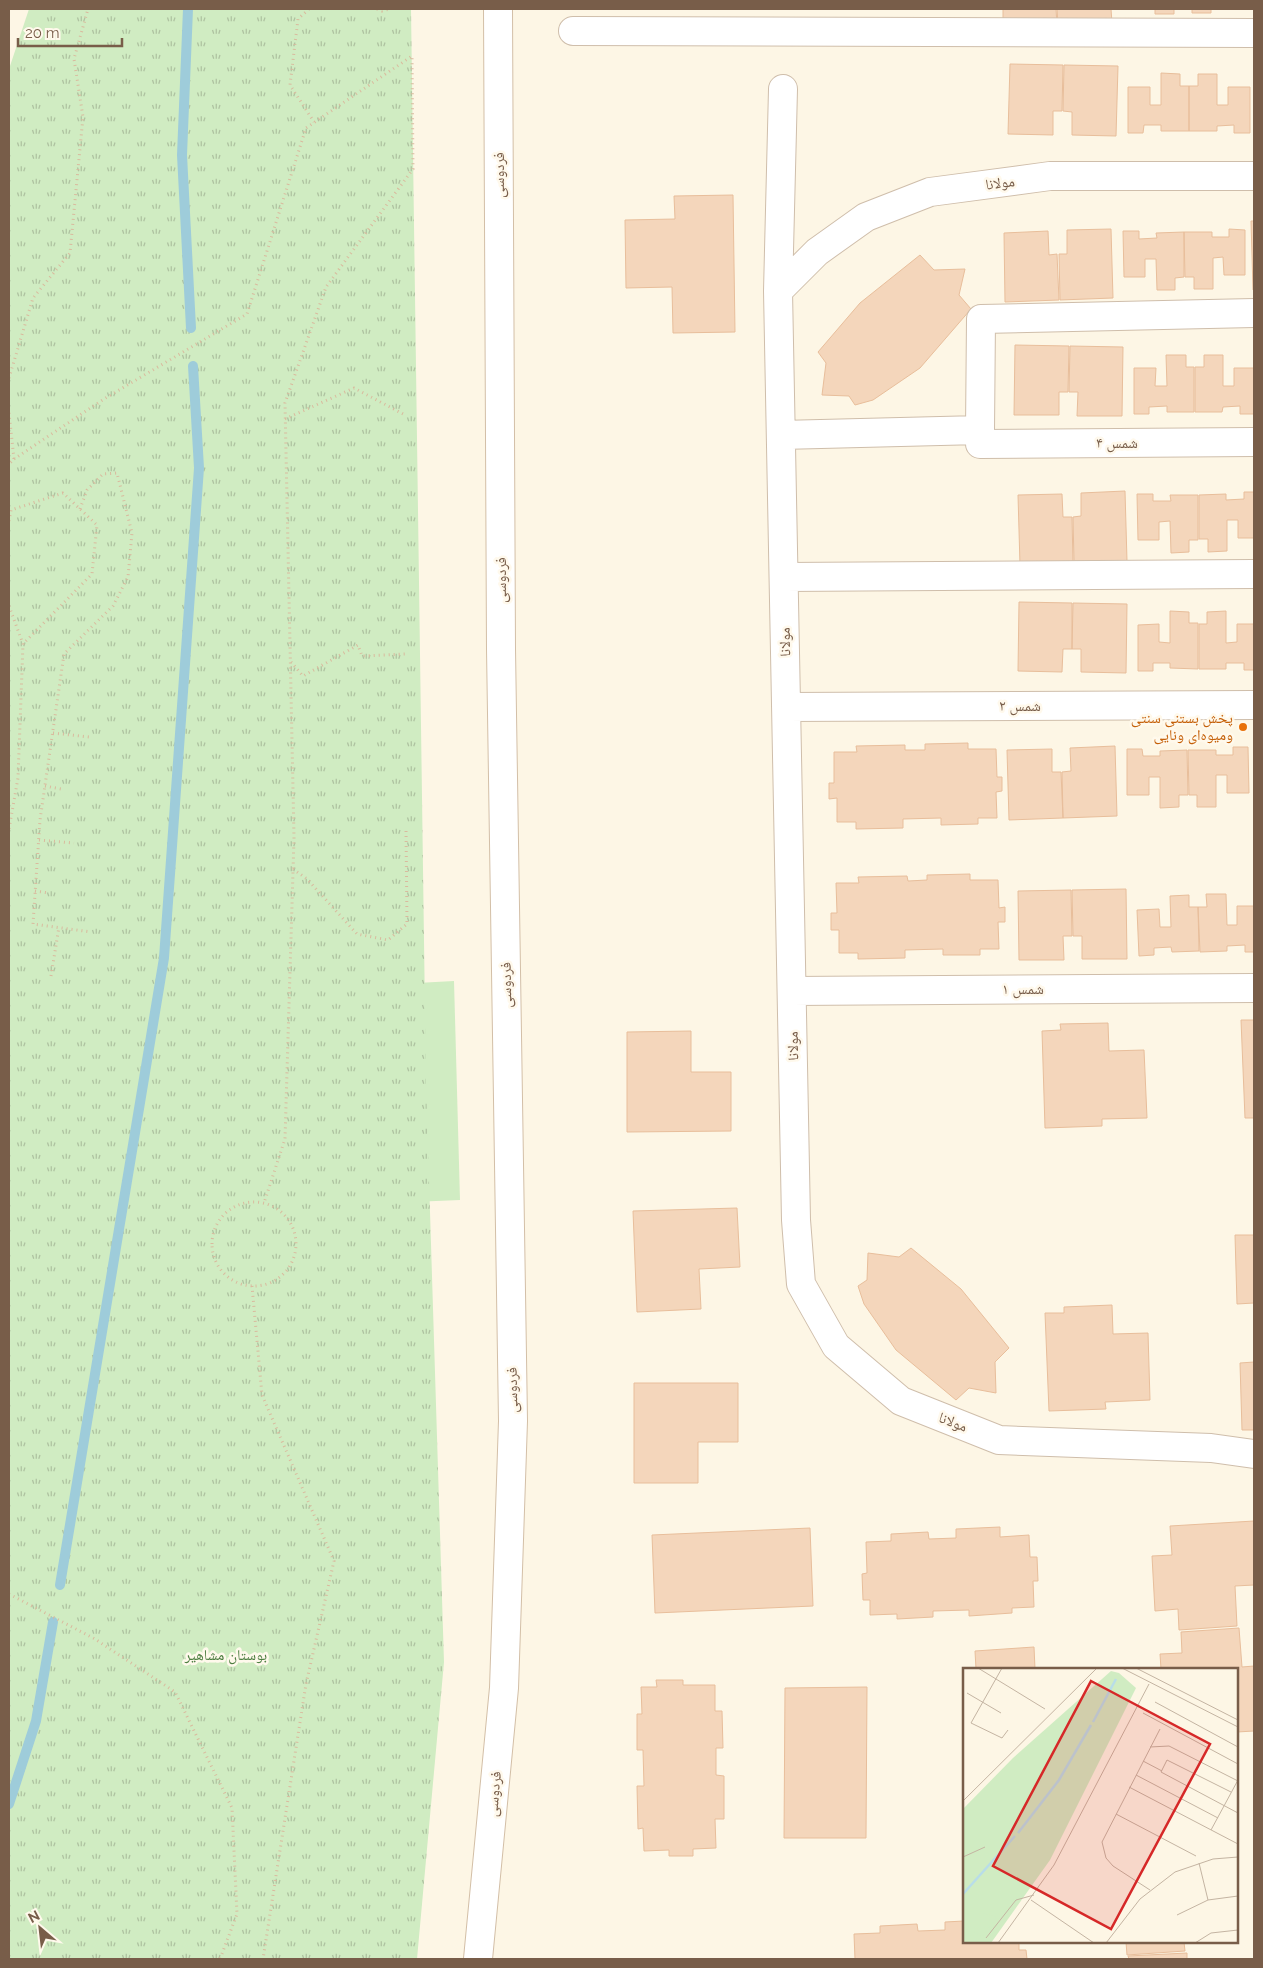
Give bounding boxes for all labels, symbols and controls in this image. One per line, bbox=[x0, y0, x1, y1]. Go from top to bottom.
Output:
scale bar bbox=[18, 15, 121, 47]
text: 20 m bbox=[25, 24, 60, 42]
street label: فردوسی bbox=[490, 152, 509, 198]
street label: مولانا bbox=[984, 172, 1016, 194]
street label: شمس ۴ bbox=[1096, 434, 1138, 453]
street label: فردوسی bbox=[492, 557, 511, 603]
street label: مولانا bbox=[776, 627, 794, 657]
street label: شمس ۲ bbox=[999, 697, 1041, 716]
place label: پخش بستنی سنتی ومیوه‌ای ونایی bbox=[1131, 709, 1233, 745]
marker: پخش بستنی سنتی ومیوه‌ای ونایی bbox=[1237, 721, 1249, 733]
street label: فردوسی bbox=[497, 962, 516, 1008]
street label: شمس ۱ bbox=[1002, 980, 1044, 999]
street label: مولانا bbox=[784, 1031, 802, 1061]
street label: فردوسی bbox=[503, 1367, 522, 1413]
street label: مولانا bbox=[936, 1408, 970, 1436]
park label: بوستان مشاهیر bbox=[184, 1646, 267, 1665]
inset map bbox=[963, 1668, 1238, 1943]
street label: فردوسی bbox=[483, 1770, 506, 1818]
north arrow bbox=[15, 1903, 65, 1953]
text: N bbox=[25, 1907, 42, 1926]

